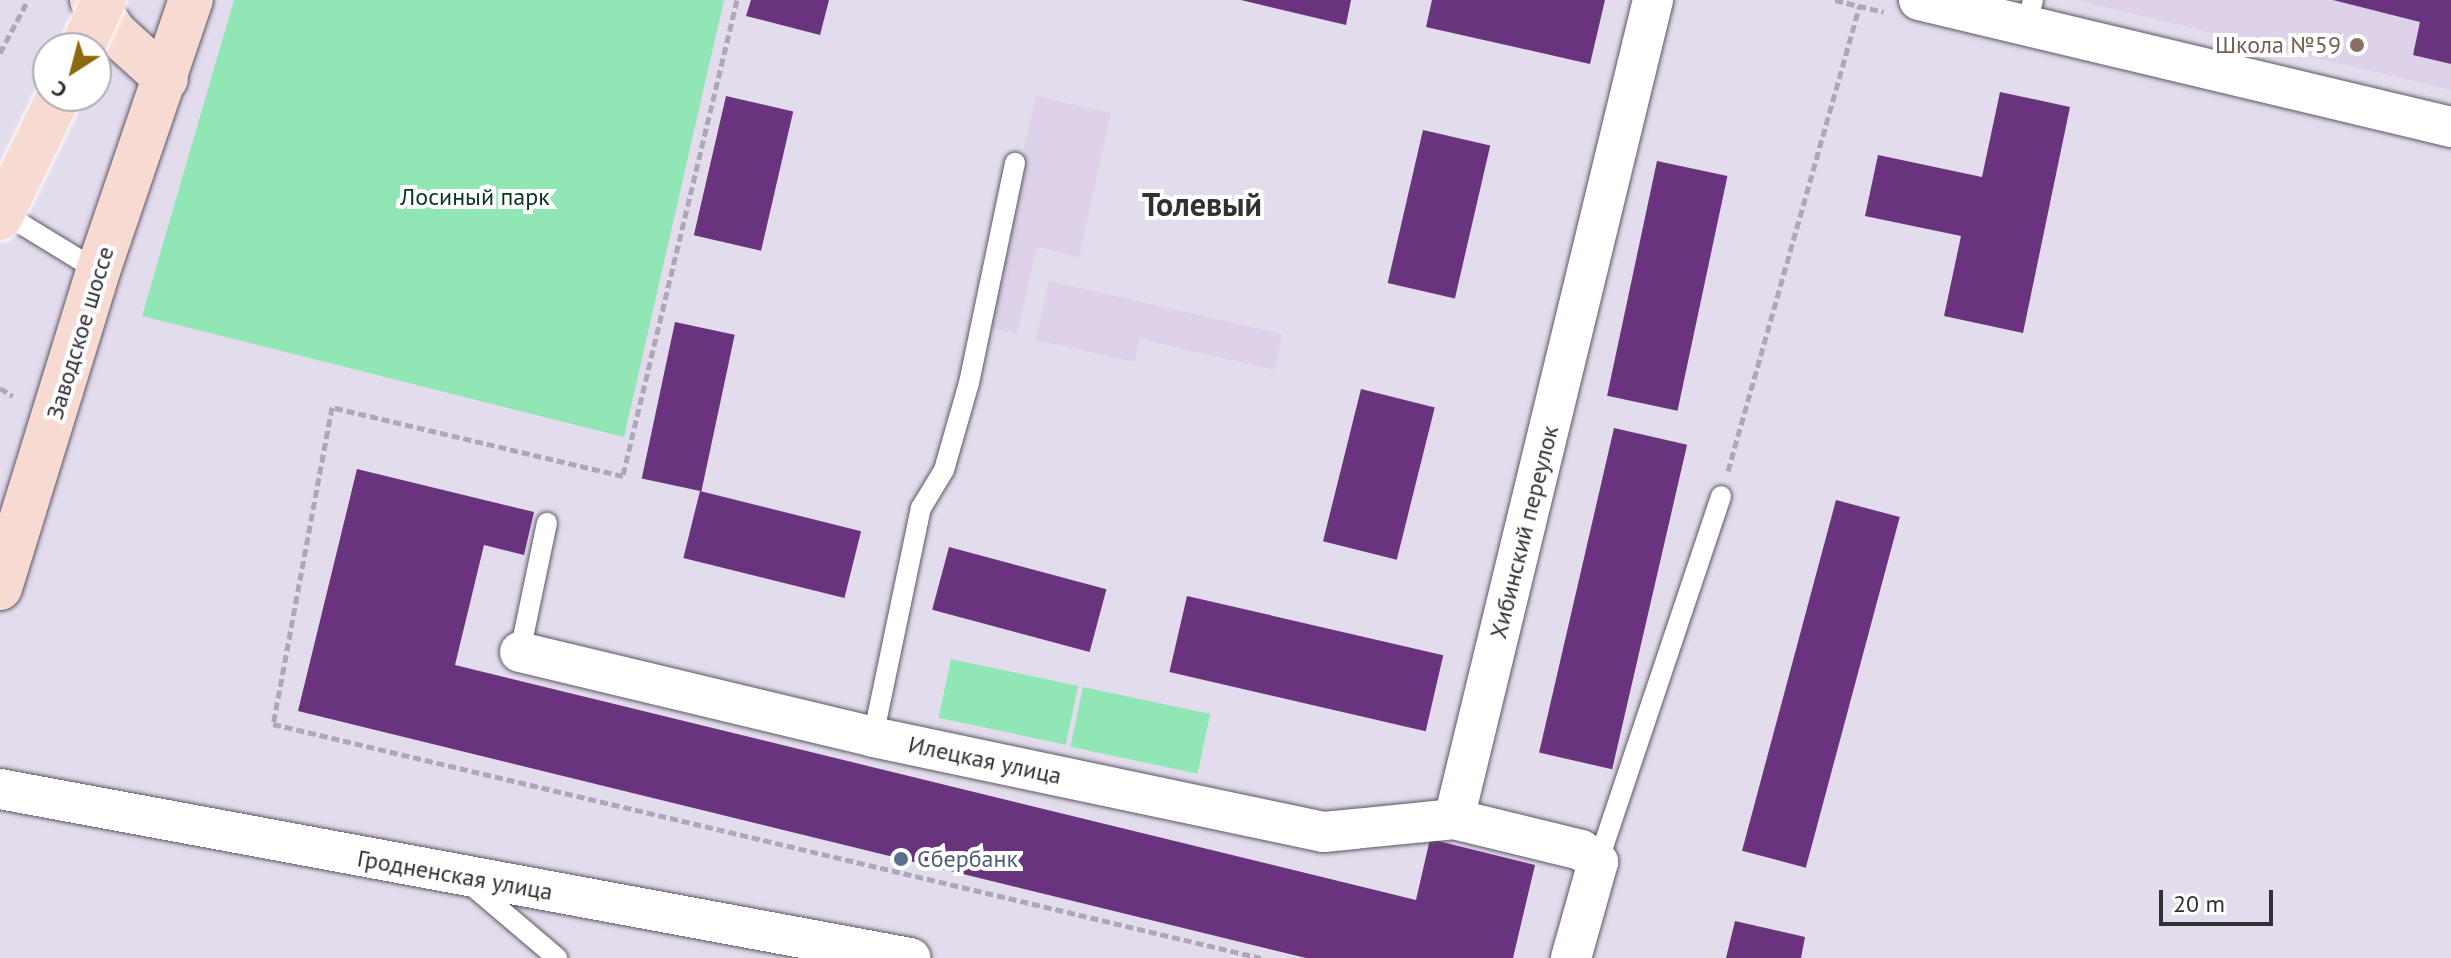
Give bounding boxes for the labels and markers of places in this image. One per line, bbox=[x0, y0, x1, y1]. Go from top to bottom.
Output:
place label: Школа №59 bbox=[2215, 31, 2341, 59]
marker: Школа №59 bbox=[2348, 36, 2366, 54]
place label: Сбербанк bbox=[917, 845, 1018, 873]
marker: Сбербанк bbox=[892, 850, 910, 868]

